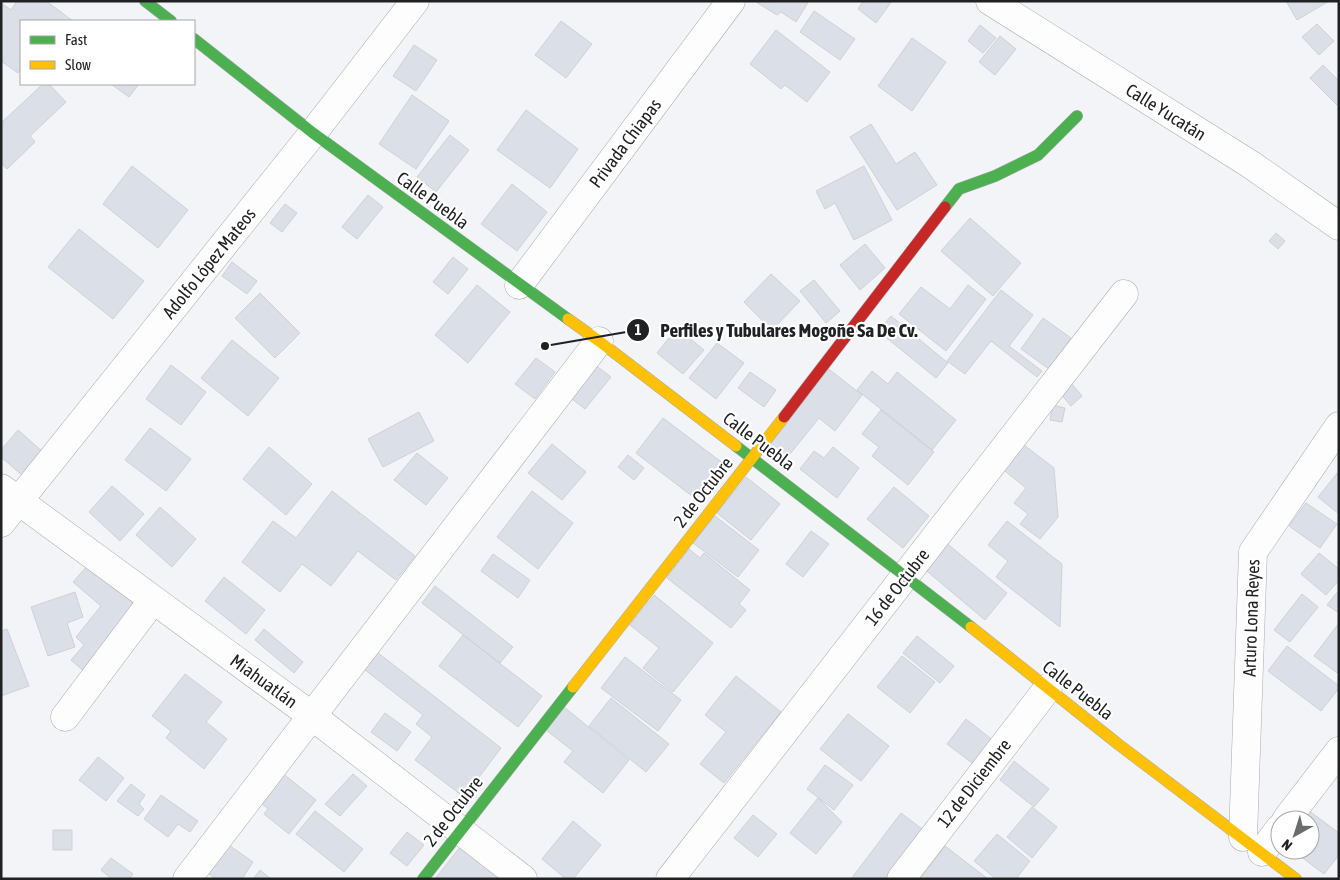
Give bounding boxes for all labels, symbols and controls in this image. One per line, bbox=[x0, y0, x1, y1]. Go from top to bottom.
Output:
legend bbox=[20, 20, 195, 85]
text: Fast bbox=[65, 31, 87, 48]
text: Slow bbox=[65, 56, 91, 73]
street label: Calle Yucatán bbox=[1122, 79, 1210, 145]
street label: Privada Chiapas bbox=[585, 94, 665, 192]
street label: Calle Puebla bbox=[393, 167, 473, 233]
street label: Adolfo López Mateos bbox=[158, 204, 260, 322]
callout: Perfiles y Tubulares Mogoñe Sa De Cv. bbox=[625, 313, 928, 347]
text: Perfiles y Tubulares Mogoñe Sa De Cv. bbox=[660, 319, 918, 341]
text: 1 bbox=[634, 321, 642, 338]
street label: Calle Puebla bbox=[719, 407, 799, 475]
street label: 2 de Octubre bbox=[669, 453, 737, 531]
street label: 16 de Octubre bbox=[861, 544, 933, 630]
street label: Arturo Lona Reyes bbox=[1238, 559, 1264, 677]
street label: Miahuatlán bbox=[227, 650, 301, 712]
street label: Calle Puebla bbox=[1039, 656, 1117, 724]
street label: 12 de Diciembre bbox=[933, 734, 1015, 832]
street label: 2 de Octubre bbox=[419, 772, 487, 850]
north arrow bbox=[1270, 810, 1320, 860]
text: N bbox=[1279, 836, 1295, 854]

